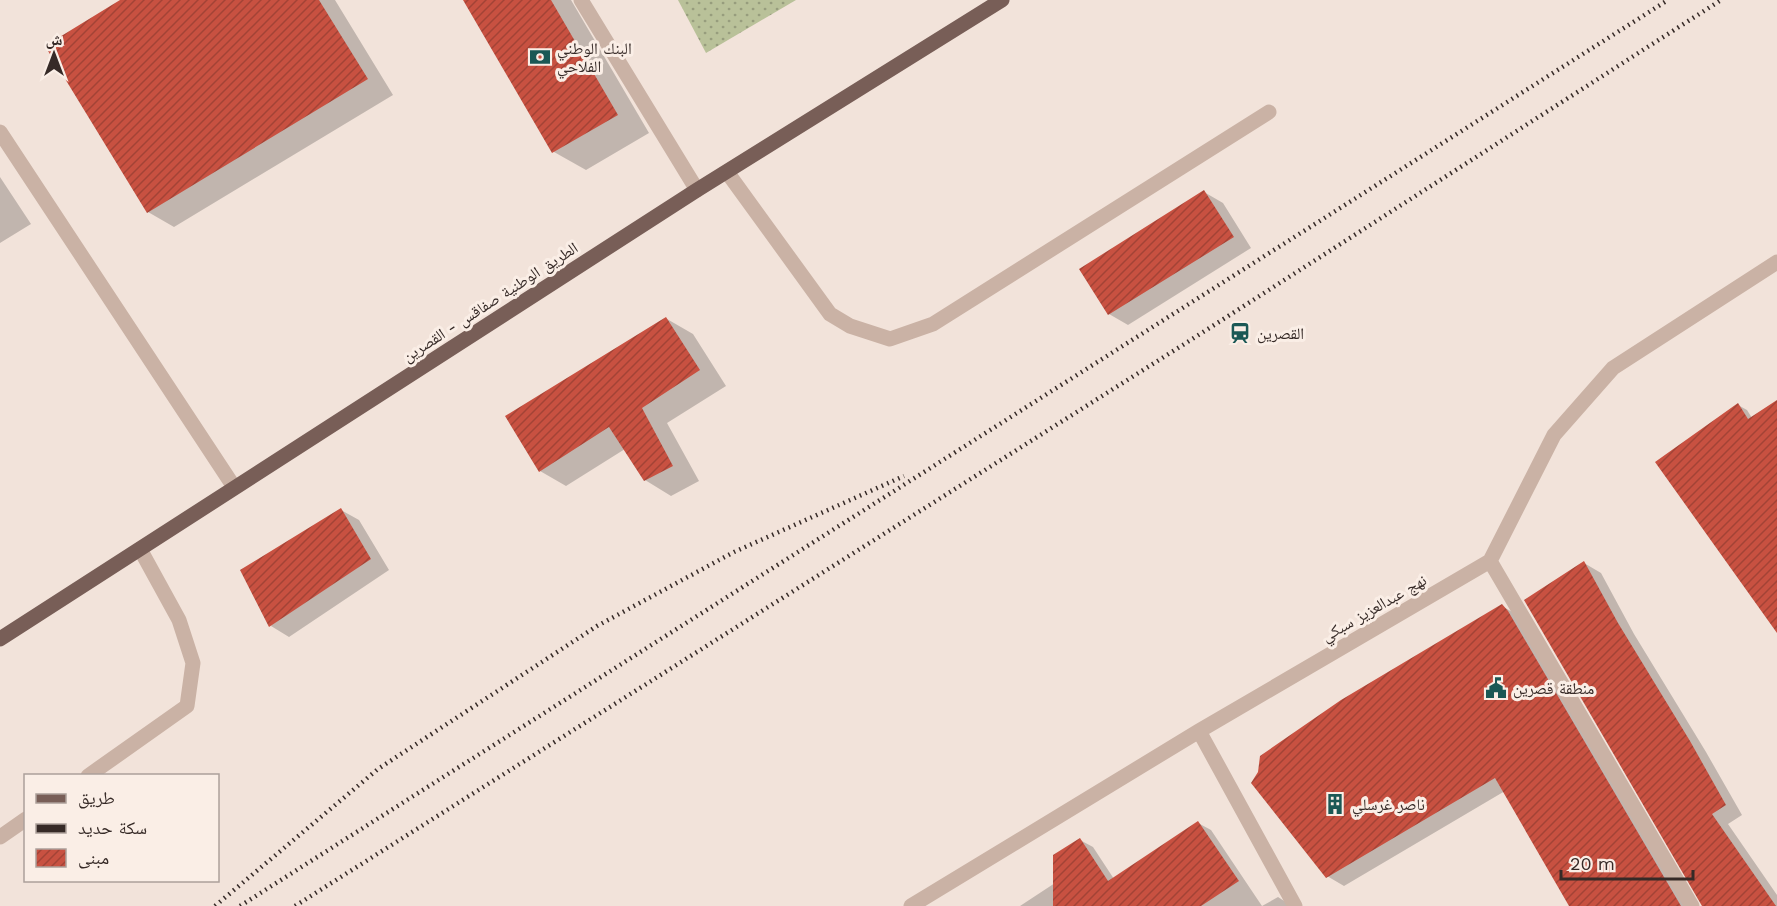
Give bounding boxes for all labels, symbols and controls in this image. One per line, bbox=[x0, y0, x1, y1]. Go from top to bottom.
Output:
north arrow bbox=[24, 24, 84, 84]
text: ش bbox=[46, 30, 63, 49]
place label: البنك الوطني الفلاحي bbox=[557, 39, 632, 79]
bank icon: البنك الوطني الفلاحي bbox=[528, 45, 552, 69]
street label: الطريق الوطنية صفاقس - القصرين bbox=[399, 238, 582, 367]
station icon: القصرين bbox=[1228, 321, 1252, 345]
place label: القصرين bbox=[1257, 324, 1304, 344]
street label: نهج عبدالعزيز سبكي bbox=[1318, 570, 1431, 648]
public building icon: منطقة قصرين bbox=[1484, 676, 1508, 700]
place label: منطقة قصرين bbox=[1513, 679, 1594, 699]
legend bbox=[24, 774, 219, 882]
text: طريق bbox=[78, 787, 115, 809]
building icon: ناصر غرسلي bbox=[1323, 792, 1347, 816]
place label: ناصر غرسلي bbox=[1352, 795, 1425, 817]
text: سكة حديد bbox=[78, 817, 147, 838]
scale bar bbox=[1561, 843, 1693, 881]
text: مبنى bbox=[78, 847, 109, 869]
text: 20 m bbox=[1570, 853, 1615, 874]

